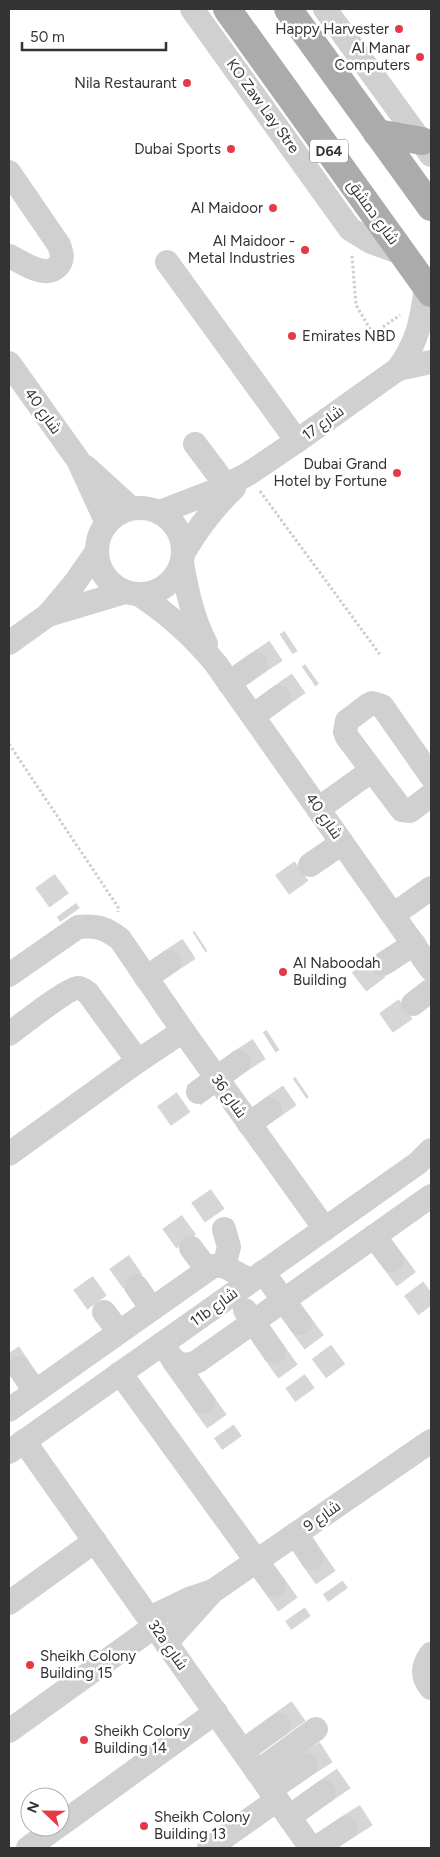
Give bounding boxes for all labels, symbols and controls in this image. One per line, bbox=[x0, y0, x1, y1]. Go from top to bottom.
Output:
scale bar bbox=[22, 20, 166, 52]
place label: Happy Harvester bbox=[275, 20, 389, 38]
marker: Happy Harvester bbox=[393, 23, 405, 35]
text: 50 m bbox=[30, 28, 65, 46]
place label: Al Manar Computers bbox=[335, 39, 410, 74]
marker: Al Manar Computers bbox=[414, 51, 426, 63]
street label: KO Zaw Lay Stre bbox=[223, 55, 303, 157]
place label: Nila Restaurant bbox=[74, 74, 177, 92]
marker: Nila Restaurant bbox=[181, 77, 193, 89]
place label: Dubai Sports bbox=[134, 140, 221, 158]
road number: D64 bbox=[310, 140, 348, 162]
marker: Dubai Sports bbox=[225, 143, 237, 155]
street label: شارع دمشق bbox=[342, 176, 403, 249]
place label: Al Maidoor bbox=[191, 199, 263, 217]
marker: Al Maidoor bbox=[267, 202, 279, 214]
place label: Al Maidoor - Metal Industries bbox=[188, 232, 295, 267]
marker: Al Maidoor - Metal Industries bbox=[299, 244, 311, 256]
place label: Emirates NBD bbox=[302, 327, 395, 345]
marker: Emirates NBD bbox=[286, 330, 298, 342]
street label: شارع 40 bbox=[19, 385, 65, 438]
street label: شارع 17 bbox=[299, 402, 348, 446]
place label: Dubai Grand Hotel by Fortune bbox=[274, 455, 387, 490]
marker: Dubai Grand Hotel by Fortune bbox=[391, 467, 403, 479]
street label: شارع 40 bbox=[300, 790, 346, 843]
place label: Al Naboodah Building bbox=[293, 954, 380, 989]
marker: Al Naboodah Building bbox=[277, 966, 289, 978]
street label: شارع 36 bbox=[206, 1071, 251, 1123]
street label: 11b شارع bbox=[187, 1284, 242, 1332]
street label: شارع 9 bbox=[300, 1497, 345, 1537]
street label: 32a شارع bbox=[143, 1617, 192, 1675]
place label: Sheikh Colony Building 15 bbox=[40, 1647, 136, 1682]
marker: Sheikh Colony Building 15 bbox=[24, 1659, 36, 1671]
place label: Sheikh Colony Building 14 bbox=[94, 1722, 190, 1757]
marker: Sheikh Colony Building 14 bbox=[78, 1734, 90, 1746]
north arrow bbox=[20, 1787, 70, 1837]
text: N bbox=[24, 1799, 43, 1816]
place label: Sheikh Colony Building 13 bbox=[154, 1808, 250, 1843]
marker: Sheikh Colony Building 13 bbox=[138, 1820, 150, 1832]

